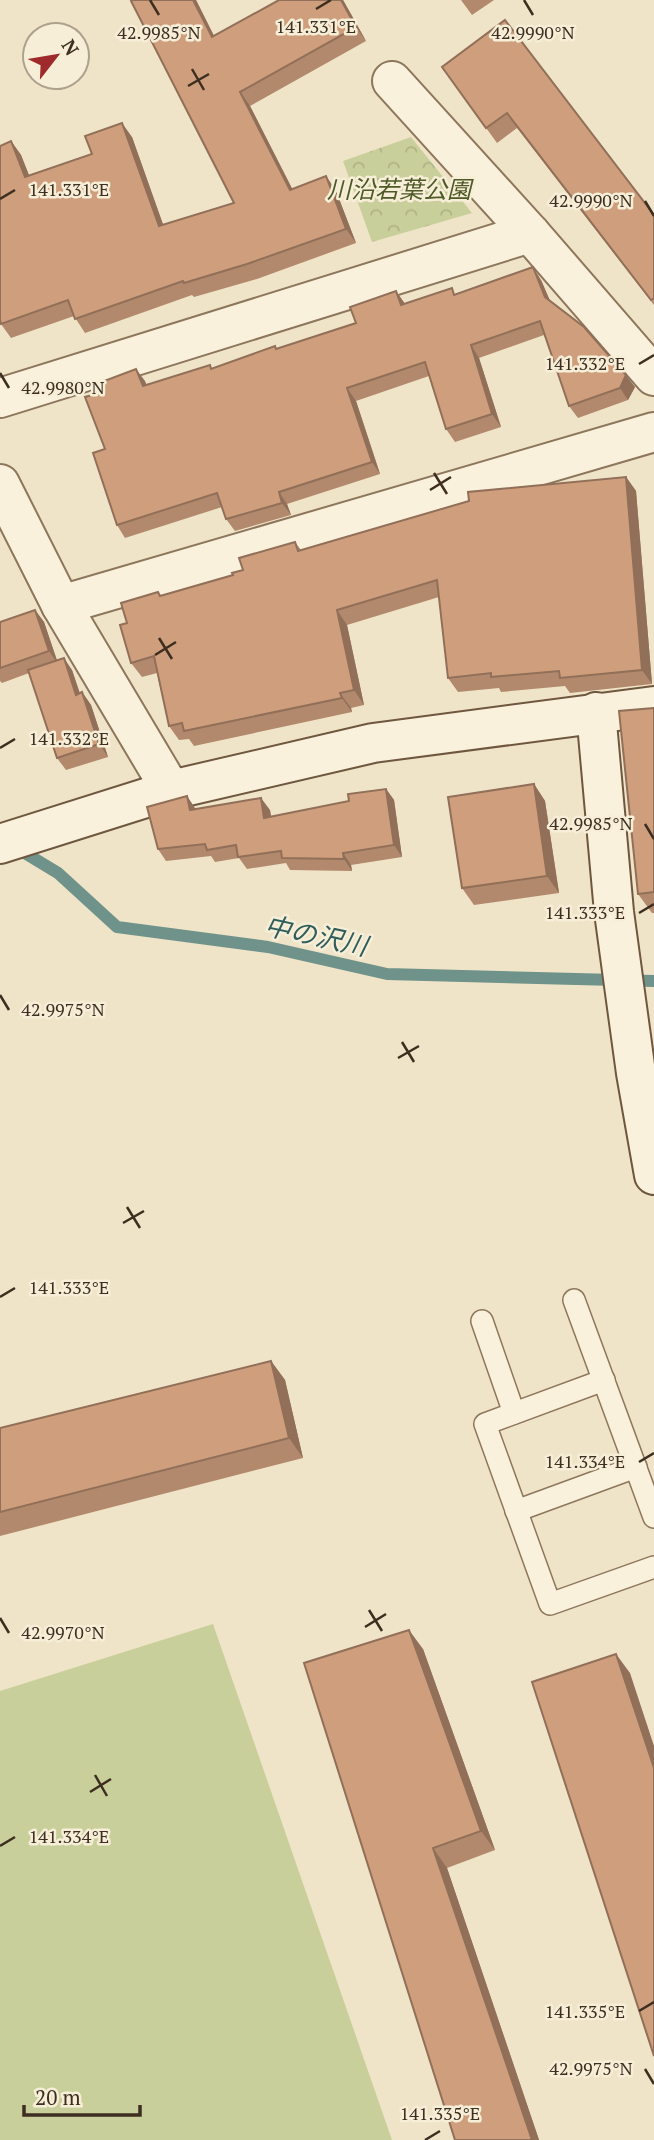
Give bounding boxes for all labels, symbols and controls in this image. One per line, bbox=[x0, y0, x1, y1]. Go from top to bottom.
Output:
text: 141.331°E bbox=[276, 14, 356, 38]
text: 42.9985°N bbox=[117, 20, 201, 44]
text: 42.9990°N bbox=[491, 20, 575, 44]
north arrow bbox=[21, 21, 91, 91]
text: N bbox=[57, 34, 86, 60]
park label: 川沿若葉公園 bbox=[327, 173, 474, 205]
text: 141.331°E bbox=[29, 177, 109, 201]
text: 42.9990°N bbox=[549, 188, 633, 212]
text: 141.332°E bbox=[545, 351, 625, 375]
text: 42.9980°N bbox=[21, 375, 105, 399]
text: 141.332°E bbox=[29, 726, 109, 750]
text: 42.9985°N bbox=[549, 811, 633, 835]
text: 141.333°E bbox=[545, 900, 625, 924]
water label: 中の沢川 bbox=[262, 908, 374, 963]
text: 42.9975°N bbox=[21, 997, 105, 1021]
text: 141.333°E bbox=[29, 1275, 109, 1299]
text: 141.334°E bbox=[545, 1449, 625, 1473]
text: 42.9970°N bbox=[21, 1620, 105, 1644]
text: 141.334°E bbox=[29, 1824, 109, 1848]
text: 141.335°E bbox=[545, 1999, 625, 2023]
text: 42.9975°N bbox=[549, 2056, 633, 2080]
scale bar bbox=[24, 2074, 140, 2118]
text: 20 m bbox=[35, 2083, 81, 2111]
text: 141.335°E bbox=[400, 2101, 480, 2125]

